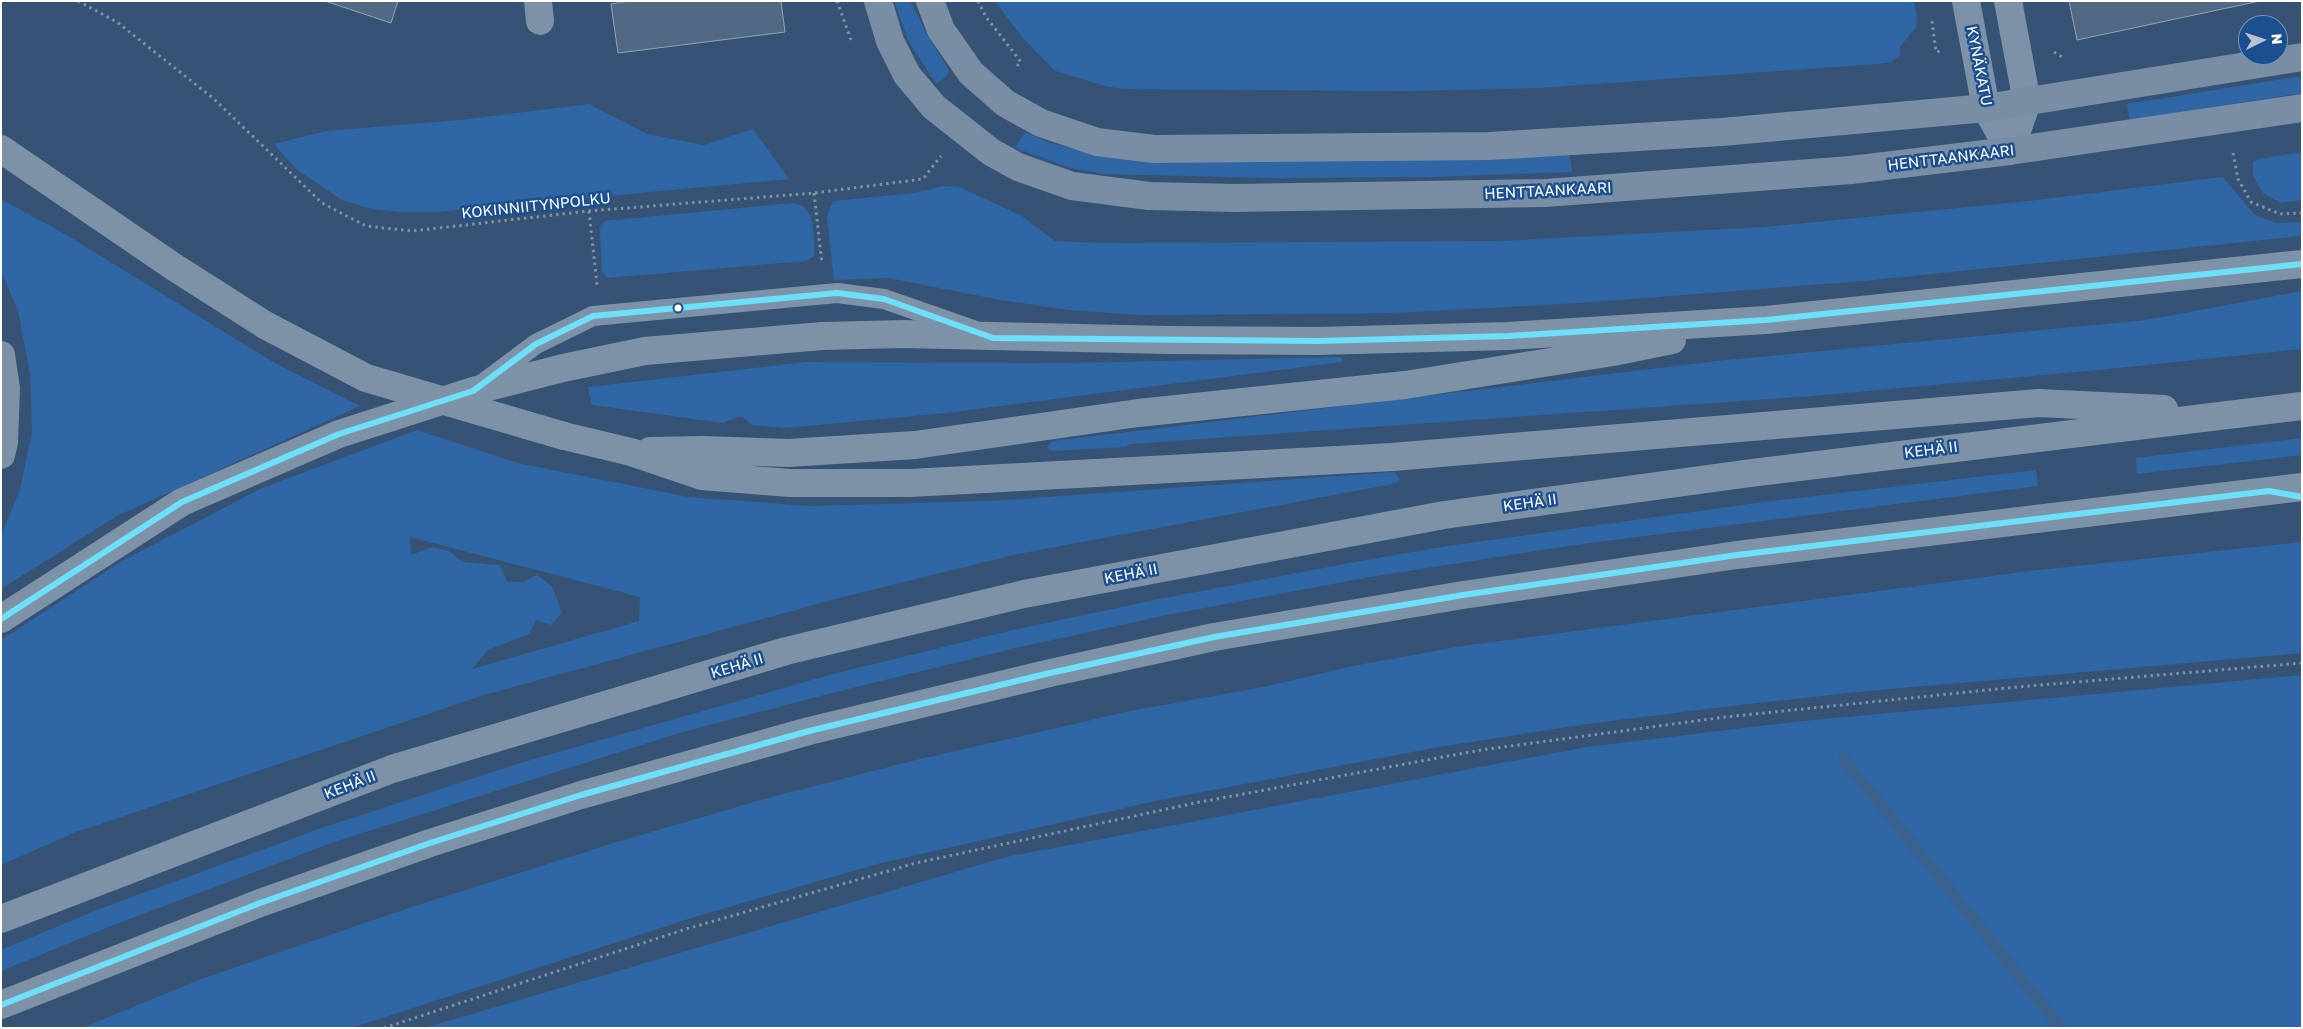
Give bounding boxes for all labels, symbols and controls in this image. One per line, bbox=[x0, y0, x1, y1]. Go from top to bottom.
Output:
north arrow bbox=[2238, 15, 2288, 65]
street label: KYNÄKATU bbox=[1962, 24, 1996, 108]
text: N bbox=[2269, 33, 2286, 45]
street label: HENTTAANKAARI bbox=[1887, 141, 2015, 175]
street label: HENTTAANKAARI bbox=[1484, 179, 1612, 203]
street label: KOKINNIITYNPOLKU bbox=[460, 189, 612, 223]
unlabelled marker bbox=[673, 303, 683, 313]
street label: KEHÄ II bbox=[1903, 438, 1959, 462]
street label: KEHÄ II bbox=[1502, 490, 1558, 516]
street label: KEHÄ II bbox=[1103, 560, 1159, 588]
street label: KEHÄ II bbox=[708, 649, 766, 683]
street label: KEHÄ II bbox=[322, 767, 378, 803]

